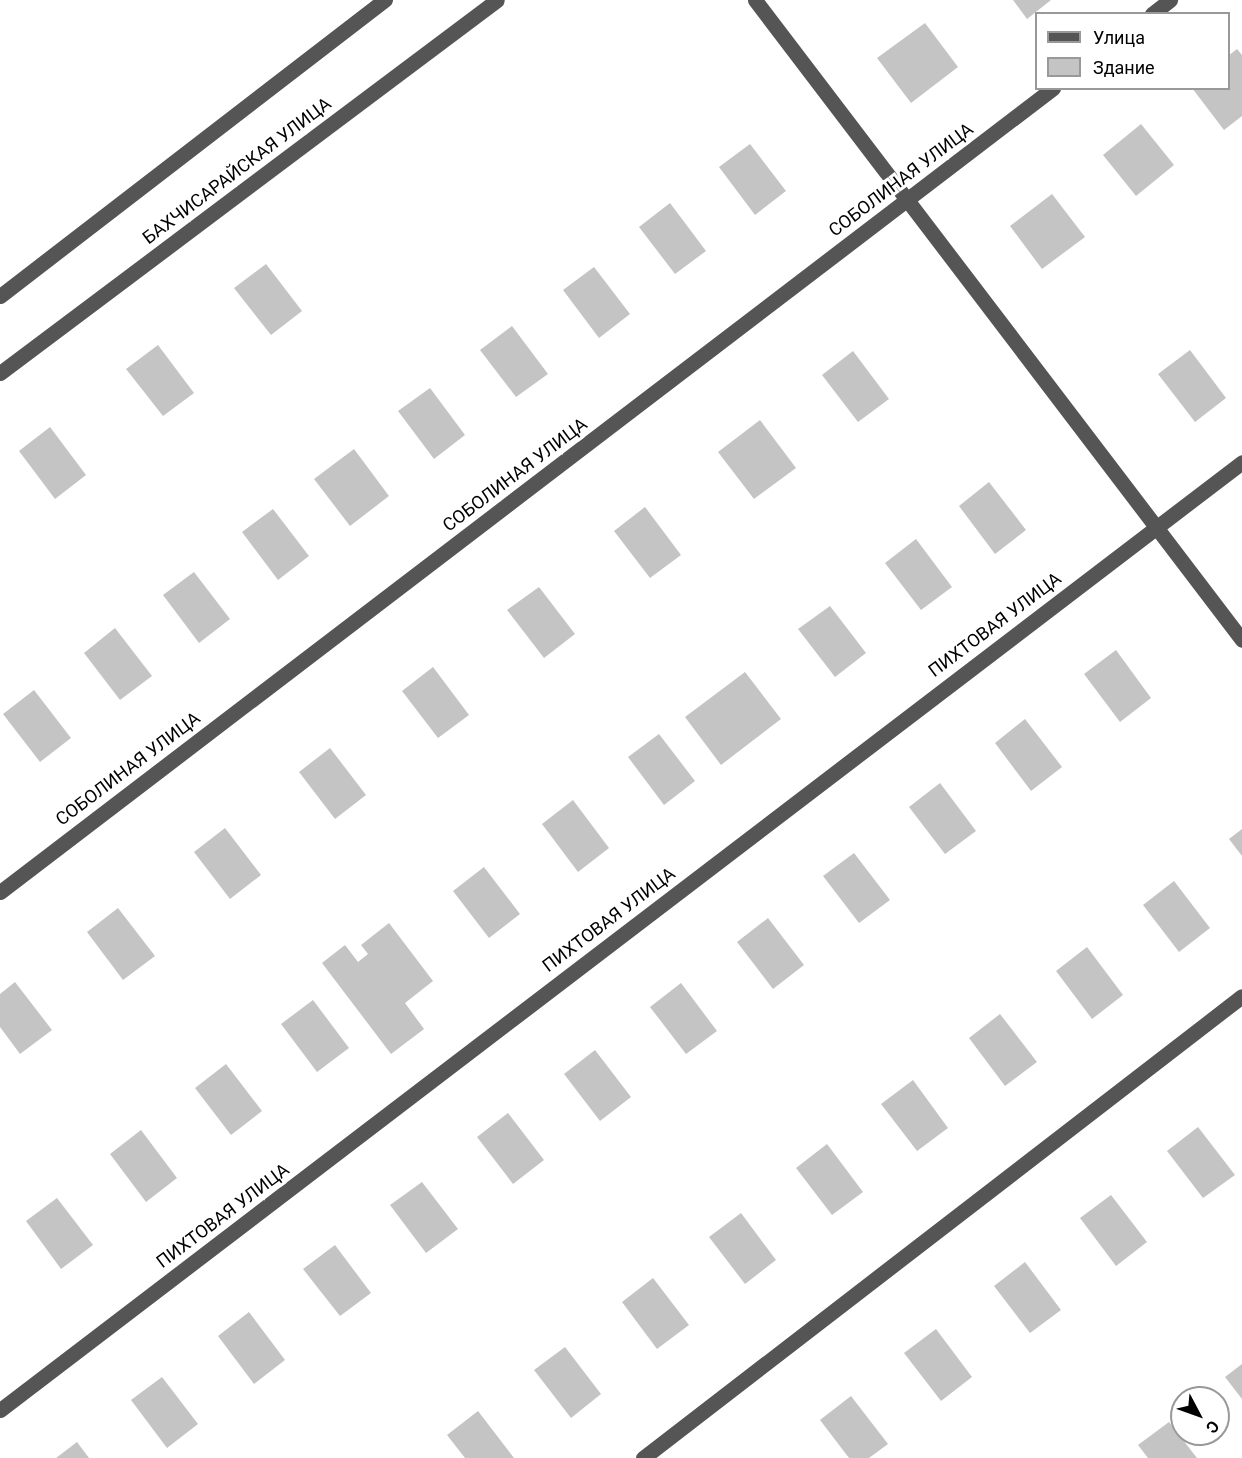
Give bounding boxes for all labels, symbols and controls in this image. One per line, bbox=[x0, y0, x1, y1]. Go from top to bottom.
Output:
legend bbox=[1035, 12, 1230, 90]
text: Улица bbox=[1093, 27, 1145, 48]
text: Здание bbox=[1093, 57, 1155, 78]
street label: БАХЧИСАРАЙСКАЯ УЛИЦА bbox=[139, 93, 335, 249]
street label: СОБОЛИНАЯ УЛИЦА bbox=[824, 119, 978, 241]
street label: СОБОЛИНАЯ УЛИЦА bbox=[438, 414, 592, 536]
street label: ПИХТОВАЯ УЛИЦА bbox=[924, 568, 1066, 682]
street label: СОБОЛИНАЯ УЛИЦА bbox=[51, 708, 205, 830]
street label: ПИХТОВАЯ УЛИЦА bbox=[538, 863, 680, 977]
street label: ПИХТОВАЯ УЛИЦА bbox=[152, 1159, 294, 1273]
north arrow bbox=[1170, 1386, 1230, 1446]
text: С bbox=[1202, 1417, 1223, 1437]

